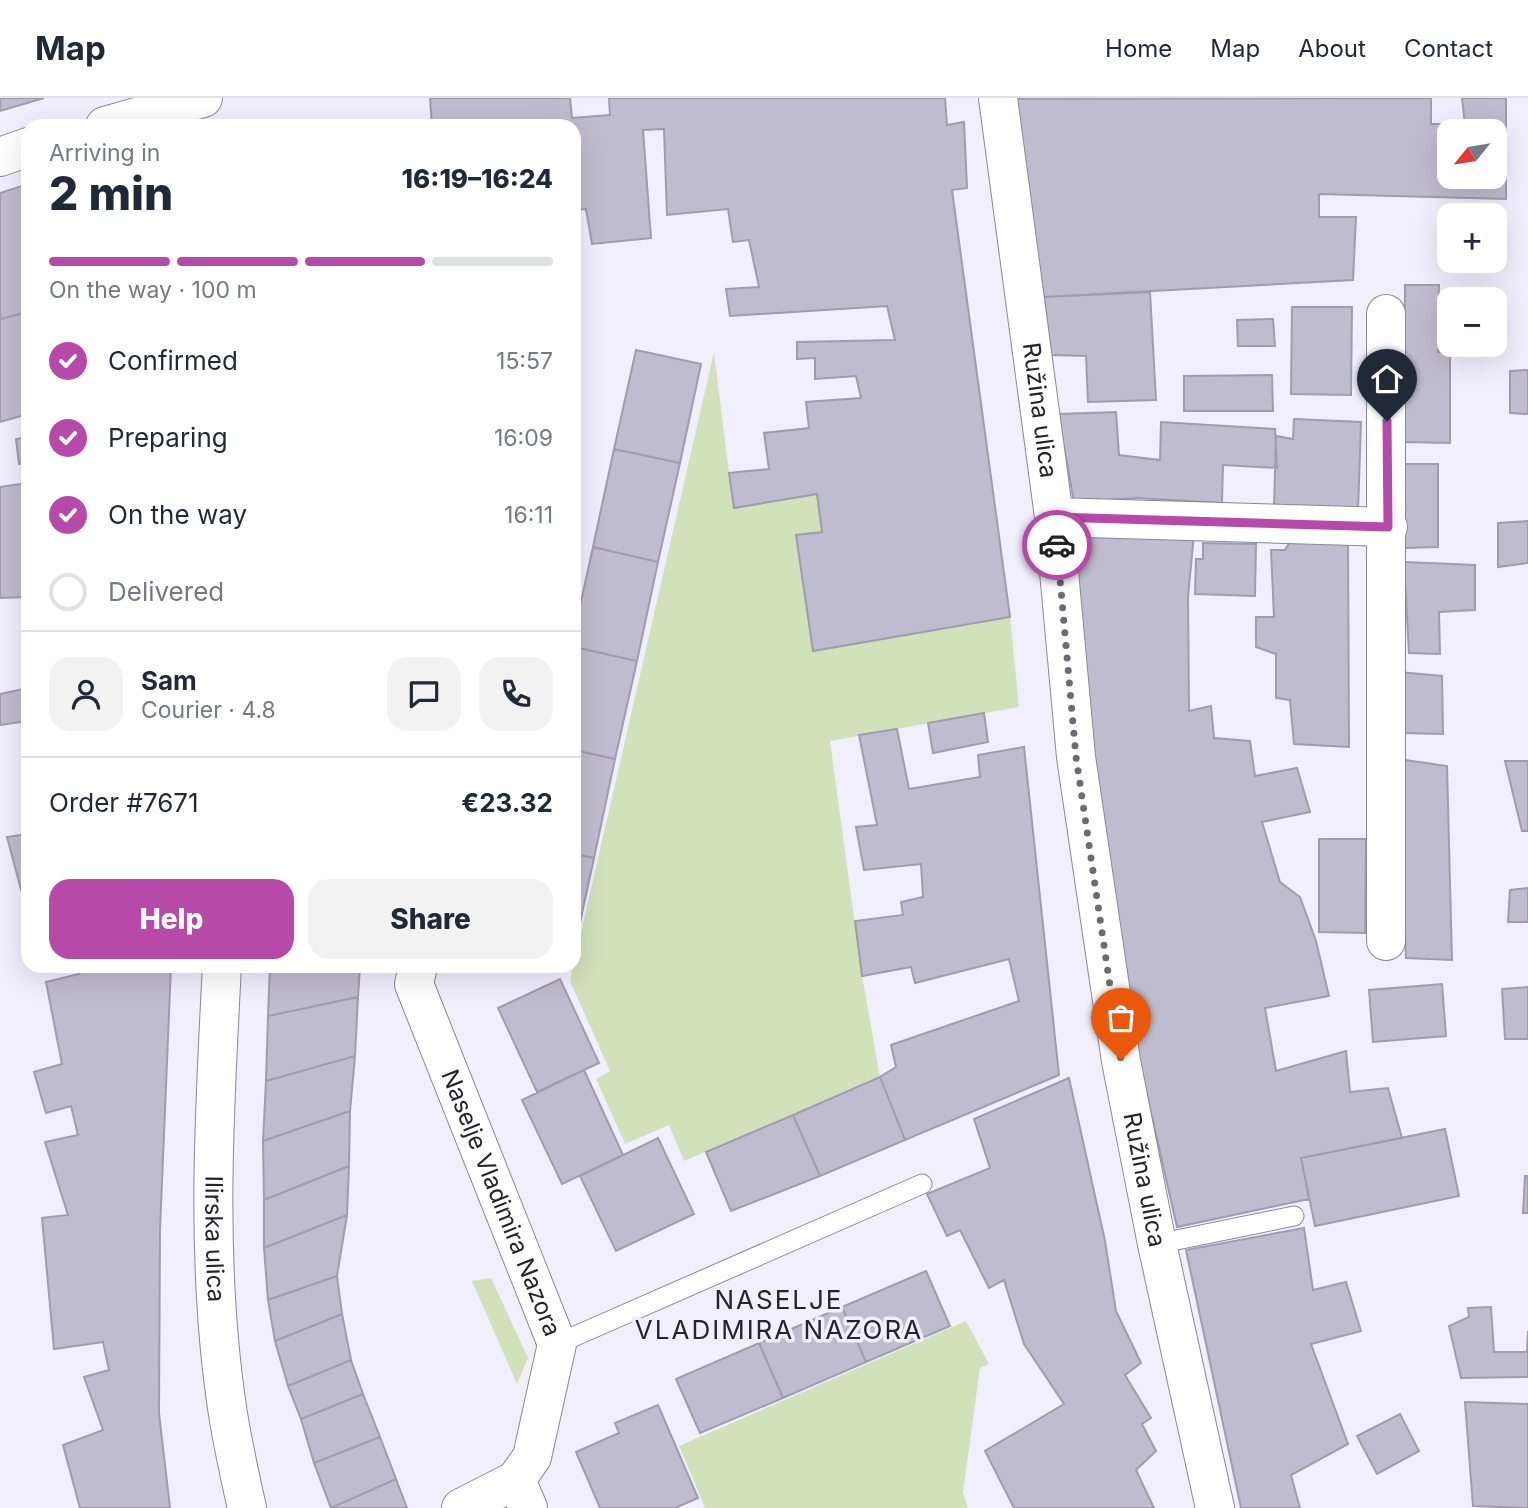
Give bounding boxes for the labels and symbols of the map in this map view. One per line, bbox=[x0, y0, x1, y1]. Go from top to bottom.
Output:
north arrow bbox=[1437, 119, 1507, 189]
street label: Ružina ulica bbox=[1017, 341, 1064, 480]
pin bbox=[1357, 349, 1417, 421]
courier bbox=[1022, 510, 1092, 580]
pin bbox=[1091, 988, 1151, 1060]
street label: Naselje Vladimira Nazora bbox=[435, 1065, 567, 1340]
street label: Ružina ulica bbox=[1117, 1110, 1172, 1249]
street label: Ilirska ulica bbox=[199, 1175, 231, 1303]
district label: NASELJE VLADIMIRA NAZORA bbox=[635, 1284, 923, 1345]

